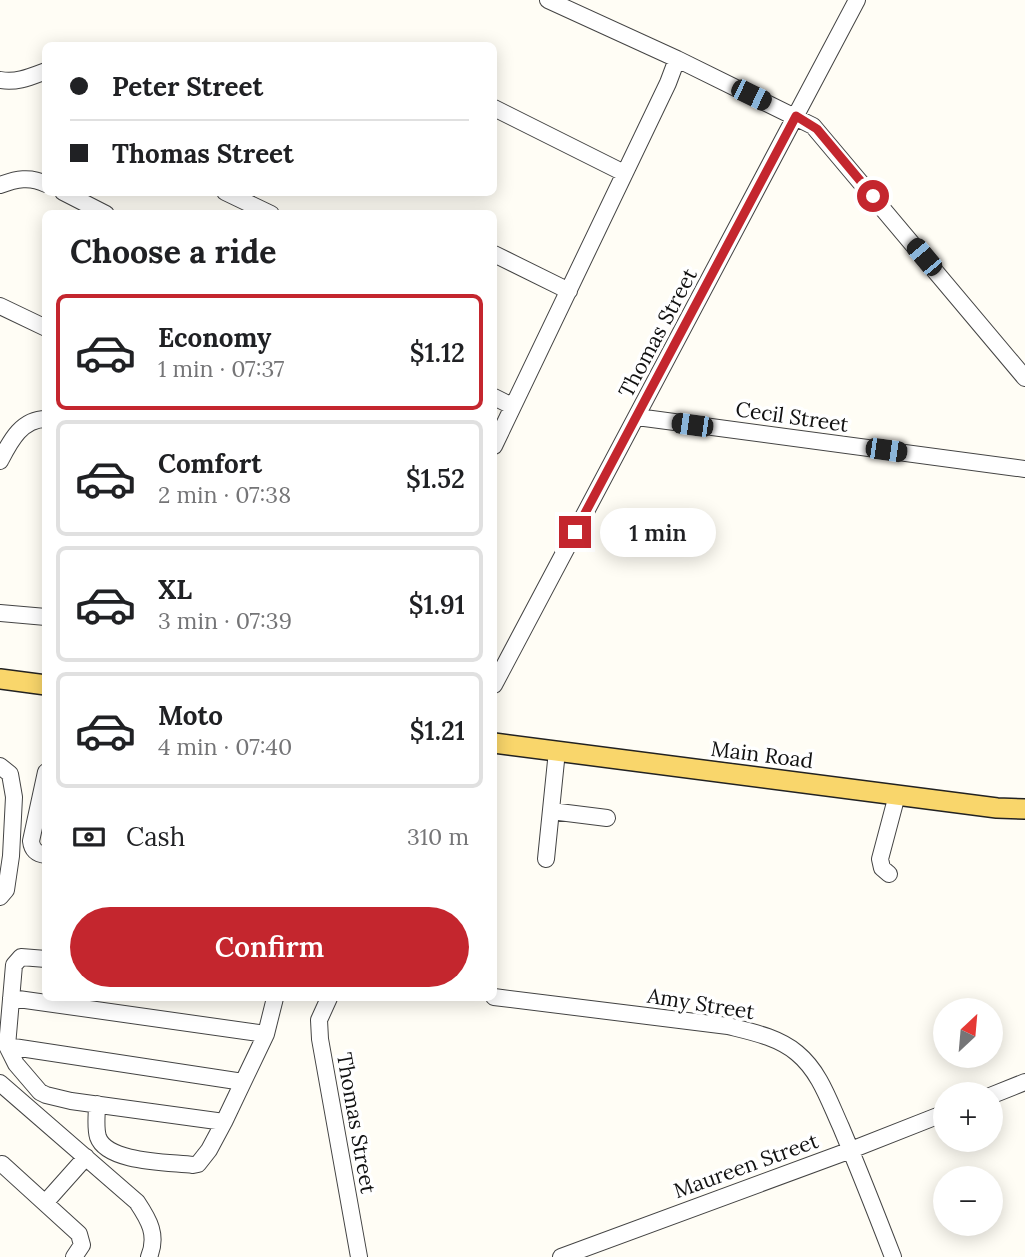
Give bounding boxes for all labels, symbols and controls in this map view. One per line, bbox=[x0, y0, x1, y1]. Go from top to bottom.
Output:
text: Peter Street bbox=[112, 70, 263, 103]
car bbox=[728, 76, 775, 114]
text: Thomas Street bbox=[112, 137, 294, 170]
route start bbox=[857, 180, 889, 212]
text: Choose a ride bbox=[70, 231, 277, 272]
car bbox=[903, 234, 946, 280]
street label: Thomas Street bbox=[612, 263, 703, 402]
icon: car bbox=[74, 321, 137, 384]
text: Economy bbox=[158, 321, 271, 354]
text: $1.12 bbox=[410, 336, 465, 369]
text: 1 min · 07:37 bbox=[158, 354, 284, 383]
street label: Cecil Street bbox=[734, 395, 851, 438]
car bbox=[670, 412, 715, 438]
car bbox=[864, 437, 909, 463]
icon: car bbox=[74, 447, 137, 510]
text: Comfort bbox=[158, 447, 262, 480]
text: $1.52 bbox=[406, 462, 465, 495]
text: 2 min · 07:38 bbox=[158, 480, 291, 509]
callout: 1 min bbox=[600, 508, 715, 556]
route end bbox=[559, 516, 591, 548]
text: 1 min bbox=[629, 518, 687, 547]
icon: car bbox=[74, 573, 137, 636]
text: XL bbox=[158, 573, 192, 606]
text: $1.91 bbox=[409, 588, 465, 621]
text: 3 min · 07:39 bbox=[158, 606, 292, 635]
icon: car bbox=[74, 699, 137, 762]
text: Moto bbox=[158, 699, 223, 732]
text: $1.21 bbox=[410, 714, 465, 747]
text: 4 min · 07:40 bbox=[158, 732, 292, 761]
street label: Main Road bbox=[709, 735, 815, 774]
icon: cash bbox=[70, 818, 108, 856]
text: Cash bbox=[126, 820, 185, 853]
text: 310 m bbox=[407, 822, 469, 851]
button: Confirm bbox=[70, 907, 469, 987]
street label: Amy Street bbox=[645, 982, 757, 1025]
north arrow bbox=[933, 998, 1003, 1068]
map controls bbox=[933, 998, 1003, 1236]
street label: Thomas Street bbox=[331, 1050, 382, 1196]
button: + bbox=[933, 1082, 1003, 1152]
street label: Maureen Street bbox=[670, 1127, 823, 1204]
button: − bbox=[933, 1166, 1003, 1236]

